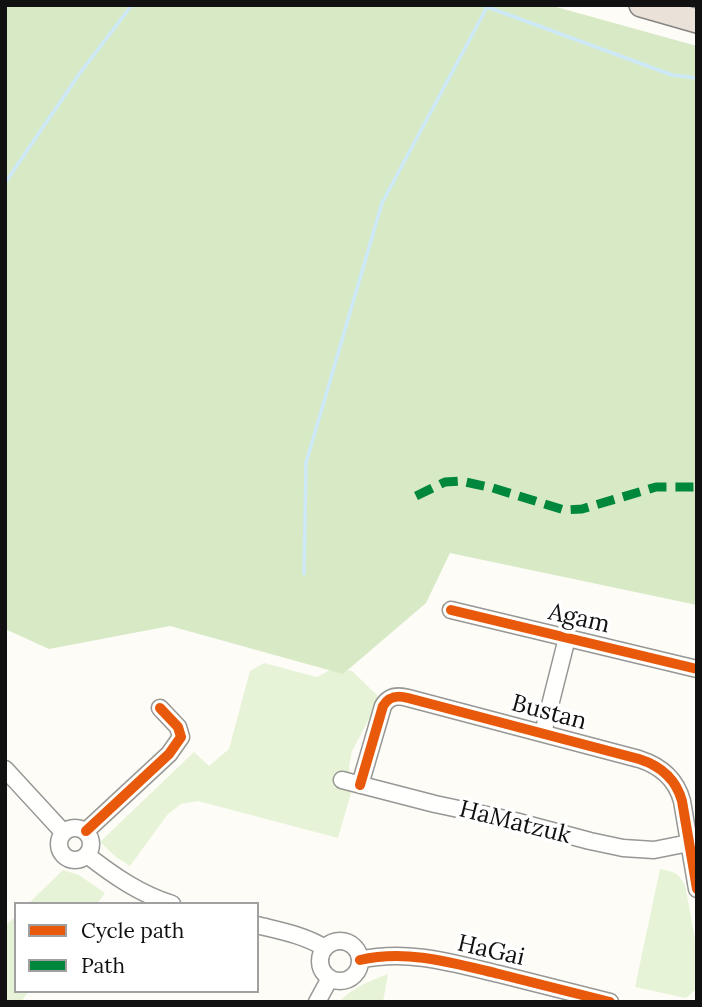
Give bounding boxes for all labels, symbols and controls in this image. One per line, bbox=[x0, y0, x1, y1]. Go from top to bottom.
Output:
street label: Agam bbox=[545, 598, 613, 640]
street label: Bustan bbox=[508, 689, 590, 737]
street label: HaMatzuk bbox=[456, 795, 574, 851]
legend bbox=[14, 902, 259, 993]
text: Cycle path bbox=[81, 917, 184, 944]
street label: HaGai bbox=[455, 929, 527, 973]
text: Path bbox=[81, 952, 125, 979]

